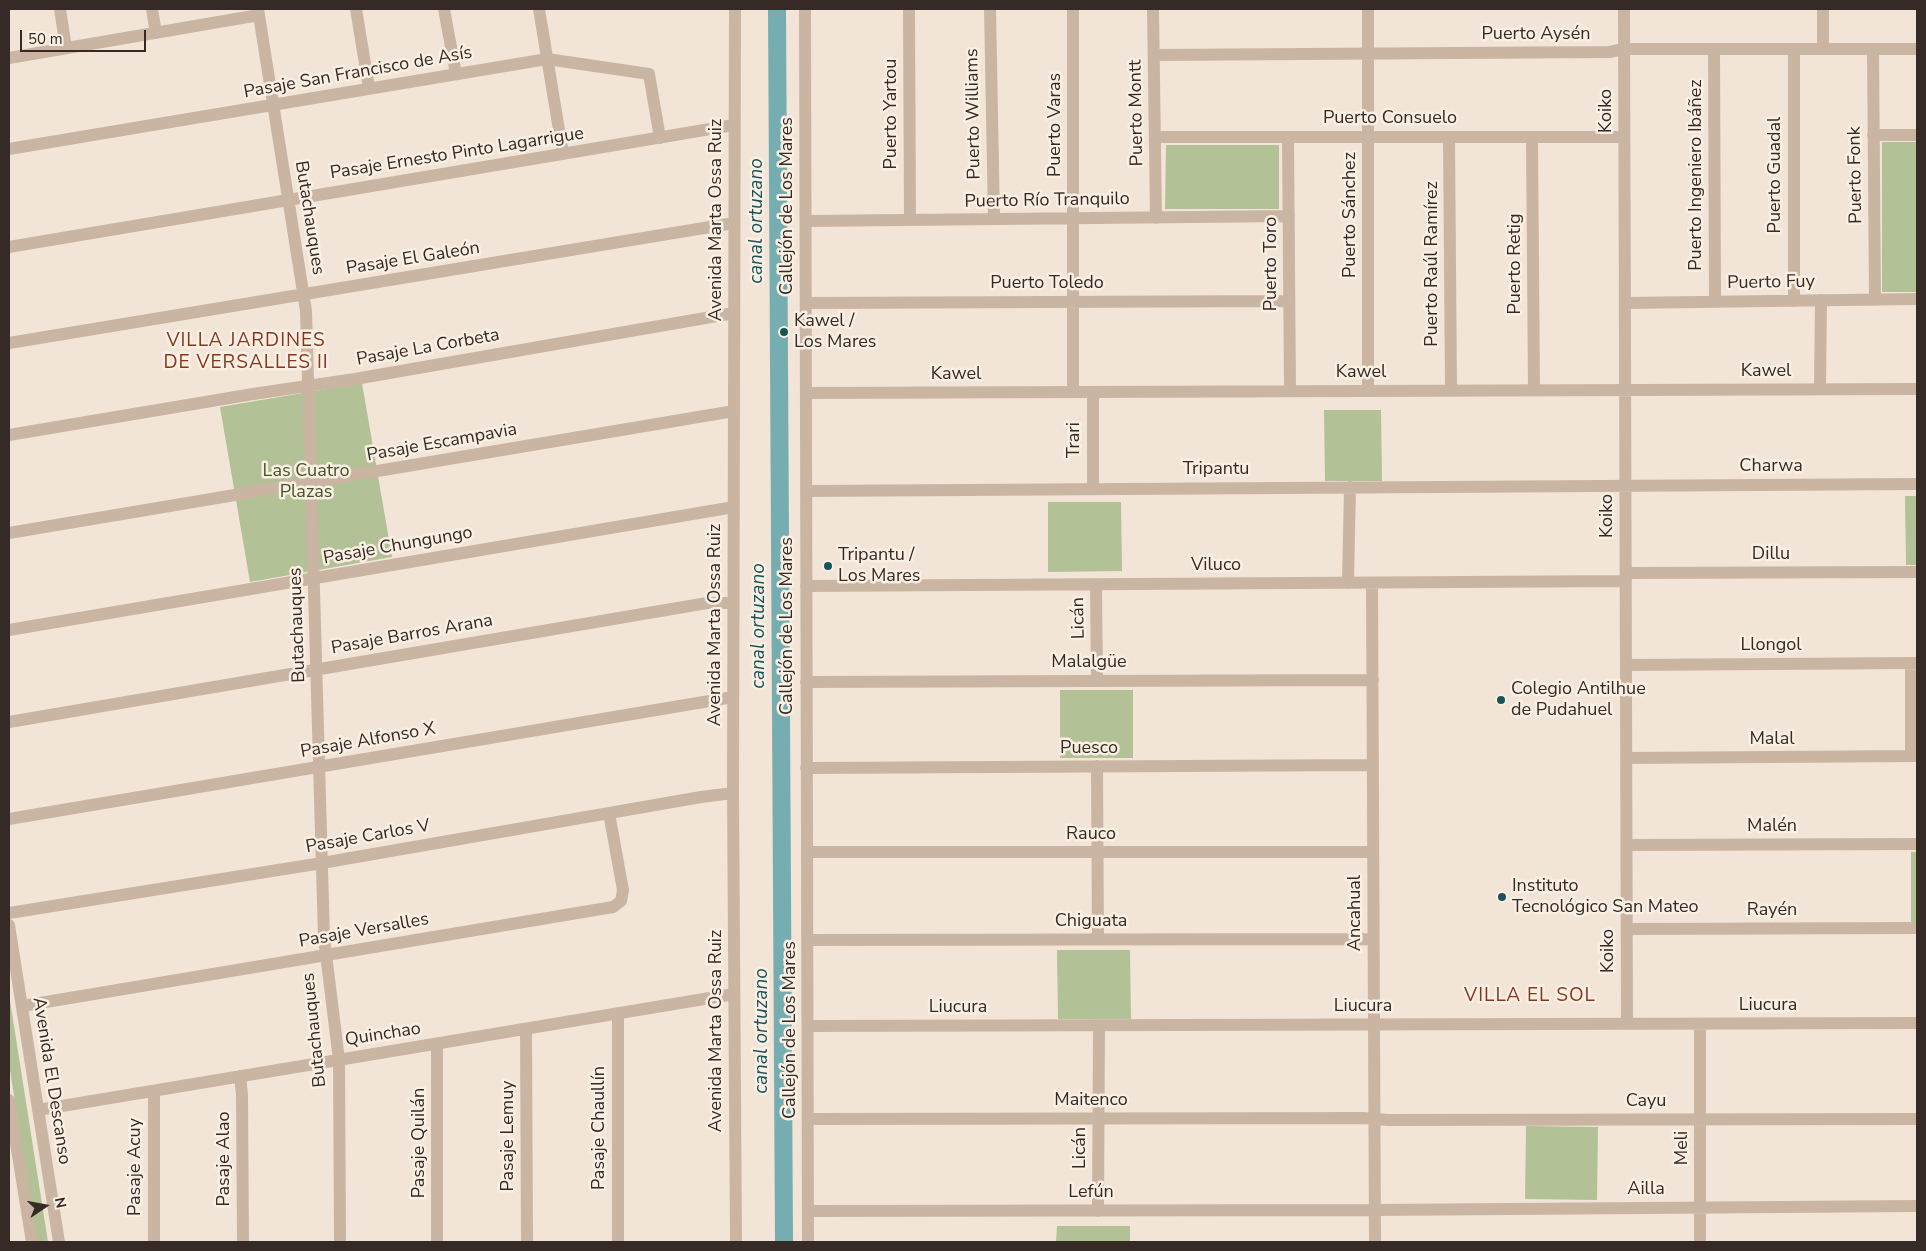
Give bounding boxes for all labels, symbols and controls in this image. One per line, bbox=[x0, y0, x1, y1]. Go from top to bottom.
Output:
scale bar bbox=[22, 20, 149, 52]
street label: Puerto Aysén bbox=[1482, 24, 1590, 46]
text: 50 m bbox=[28, 29, 63, 49]
street label: Pasaje San Francisco de Asís bbox=[242, 42, 474, 104]
street label: Puerto Williams bbox=[962, 48, 986, 180]
street label: Puerto Yartou bbox=[881, 59, 903, 169]
street label: Puerto Montt bbox=[1125, 59, 1149, 167]
street label: Puerto Varas bbox=[1045, 73, 1067, 177]
street label: Puerto Ingeniero Ibáñez bbox=[1686, 79, 1708, 271]
street label: Koiko bbox=[1596, 89, 1618, 133]
street label: Puerto Consuelo bbox=[1323, 108, 1457, 130]
street label: Callejón de Los Mares bbox=[777, 117, 799, 295]
street label: Puerto Guadal bbox=[1765, 117, 1787, 233]
street label: Avenida Marta Ossa Ruiz bbox=[706, 119, 728, 321]
street label: Pasaje Ernesto Pinto Lagarrigue bbox=[329, 123, 585, 185]
street label: Puerto Fonk bbox=[1844, 126, 1868, 224]
street label: Puerto Sánchez bbox=[1340, 152, 1362, 278]
water label: canal ortuzano bbox=[746, 158, 768, 284]
street label: Butachauques bbox=[289, 159, 329, 277]
street label: Puerto Raúl Ramírez bbox=[1422, 181, 1444, 347]
street label: Puerto Río Tranquilo bbox=[964, 189, 1130, 213]
street label: Puerto Retig bbox=[1505, 213, 1527, 315]
street label: Puerto Toro bbox=[1261, 217, 1283, 311]
street label: Pasaje El Galeón bbox=[345, 238, 481, 280]
street label: Puerto Fuy bbox=[1727, 271, 1815, 295]
street label: Puerto Toledo bbox=[990, 273, 1104, 295]
place label: Kawel / Los Mares bbox=[794, 311, 876, 354]
street label: Pasaje La Corbeta bbox=[355, 325, 501, 371]
marker: Kawel / Los Mares bbox=[778, 326, 790, 338]
district label: VILLA JARDINES DE VERSALLES II bbox=[162, 330, 330, 374]
street label: Kawel bbox=[1741, 361, 1791, 383]
street label: Kawel bbox=[1336, 362, 1386, 384]
street label: Kawel bbox=[931, 364, 981, 386]
street label: Pasaje Escampavia bbox=[365, 419, 519, 467]
street label: Trari bbox=[1064, 422, 1086, 458]
street label: Charwa bbox=[1739, 456, 1803, 478]
street label: Tripantu bbox=[1183, 459, 1249, 481]
park label: Las Cuatro Plazas bbox=[263, 461, 349, 504]
street label: Koiko bbox=[1597, 494, 1619, 538]
street label: Pasaje Chungungo bbox=[322, 522, 474, 570]
street label: Avenida Marta Ossa Ruiz bbox=[705, 524, 727, 726]
street label: Callejón de Los Mares bbox=[777, 537, 799, 715]
street label: Dillu bbox=[1752, 544, 1790, 566]
place label: Tripantu / Los Mares bbox=[838, 545, 920, 588]
street label: Viluco bbox=[1191, 555, 1241, 577]
marker: Tripantu / Los Mares bbox=[822, 560, 834, 572]
water label: canal ortuzano bbox=[748, 563, 770, 689]
street label: Butachauques bbox=[285, 567, 311, 683]
street label: Licán bbox=[1068, 597, 1090, 639]
street label: Pasaje Barros Arana bbox=[330, 610, 494, 660]
street label: Llongol bbox=[1740, 635, 1802, 657]
street label: Malalgüe bbox=[1051, 652, 1127, 674]
place label: Colegio Antilhue de Pudahuel bbox=[1511, 679, 1646, 722]
marker: Colegio Antilhue de Pudahuel bbox=[1495, 694, 1507, 706]
street label: Pasaje Alfonso X bbox=[299, 719, 437, 763]
street label: Malal bbox=[1749, 729, 1795, 751]
street label: Puesco bbox=[1060, 738, 1118, 760]
street label: Pasaje Carlos V bbox=[304, 815, 432, 859]
street label: Malén bbox=[1747, 816, 1797, 838]
street label: Rauco bbox=[1066, 824, 1116, 846]
street label: Ancahual bbox=[1345, 875, 1367, 951]
place label: Instituto Tecnológico San Mateo bbox=[1512, 876, 1699, 919]
marker: Instituto Tecnológico San Mateo bbox=[1496, 891, 1508, 903]
street label: Rayén bbox=[1747, 900, 1797, 922]
street label: Pasaje Versalles bbox=[297, 909, 431, 953]
street label: Chiguata bbox=[1055, 911, 1127, 933]
street label: Koiko bbox=[1598, 929, 1620, 973]
street label: Avenida Marta Ossa Ruiz bbox=[706, 930, 728, 1132]
street label: Callejón de Los Mares bbox=[780, 941, 802, 1119]
water label: canal ortuzano bbox=[751, 968, 773, 1094]
street label: Butachauques bbox=[298, 972, 332, 1088]
district label: VILLA EL SOL bbox=[1463, 985, 1597, 1007]
street label: Liucura bbox=[1739, 995, 1797, 1017]
street label: Avenida El Descanso bbox=[27, 996, 75, 1166]
street label: Liucura bbox=[1334, 996, 1392, 1018]
street label: Liucura bbox=[929, 997, 987, 1019]
street label: Quinchao bbox=[344, 1018, 422, 1052]
street label: Pasaje Chaullín bbox=[589, 1066, 611, 1190]
street label: Pasaje Lemuy bbox=[498, 1080, 520, 1192]
street label: Pasaje Quilán bbox=[409, 1088, 431, 1198]
street label: Maitenco bbox=[1054, 1090, 1128, 1112]
street label: Cayu bbox=[1626, 1091, 1666, 1113]
street label: Pasaje Alao bbox=[214, 1111, 236, 1207]
street label: Pasaje Acuy bbox=[125, 1118, 147, 1216]
street label: Licán bbox=[1070, 1127, 1092, 1169]
street label: Meli bbox=[1672, 1131, 1694, 1165]
street label: Ailla bbox=[1627, 1179, 1665, 1201]
north arrow bbox=[20, 1181, 70, 1231]
street label: Lefún bbox=[1068, 1182, 1114, 1204]
text: N bbox=[50, 1196, 71, 1210]

